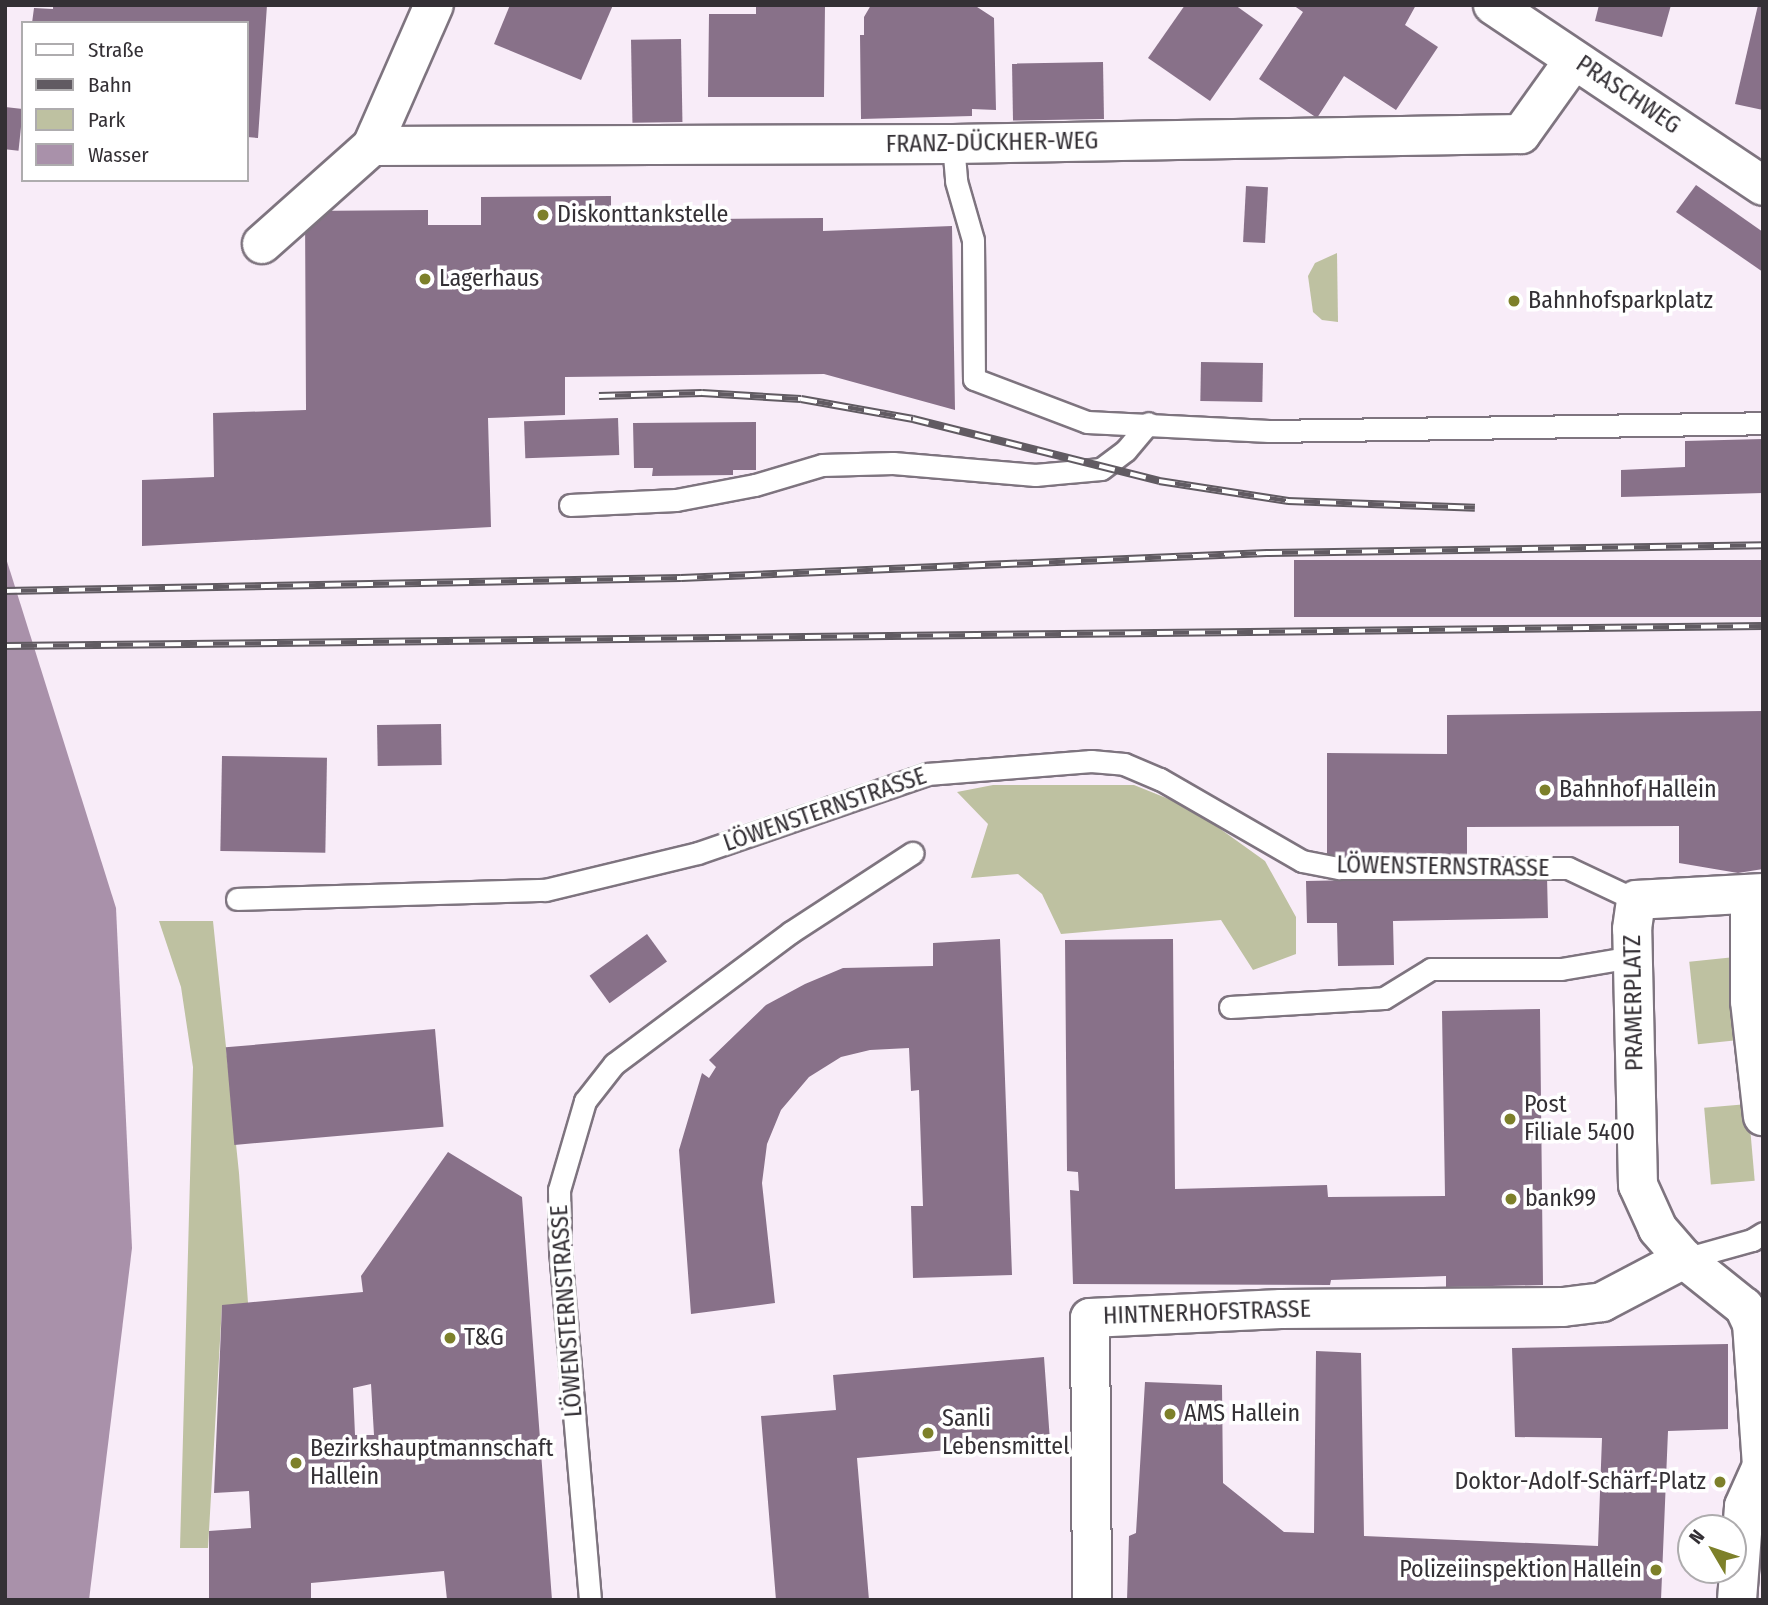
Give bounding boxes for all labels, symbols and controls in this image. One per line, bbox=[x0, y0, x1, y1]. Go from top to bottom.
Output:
legend bbox=[21, 21, 248, 182]
text: Straße bbox=[88, 37, 144, 63]
street label: PRASCHWEG bbox=[1570, 50, 1686, 140]
text: Bahn bbox=[88, 72, 132, 98]
text: Park bbox=[88, 107, 125, 133]
street label: FRANZ-DÜCKHER-WEG bbox=[886, 127, 1098, 159]
text: Wasser bbox=[88, 142, 149, 168]
place label: Diskonttankstelle bbox=[557, 201, 728, 229]
marker: Diskonttankstelle bbox=[535, 207, 551, 223]
place label: Lagerhaus bbox=[439, 265, 539, 293]
marker: Lagerhaus bbox=[417, 271, 433, 287]
place label: Bahnhofsparkplatz bbox=[1528, 287, 1713, 315]
marker: Bahnhofsparkplatz bbox=[1506, 293, 1522, 309]
street label: LÖWENSTERNSTRASSE bbox=[720, 762, 930, 858]
place label: Bahnhof Hallein bbox=[1559, 776, 1717, 804]
marker: Bahnhof Hallein bbox=[1537, 782, 1553, 798]
street label: LÖWENSTERNSTRASSE bbox=[1336, 851, 1550, 883]
street label: PRAMERPLATZ bbox=[1618, 935, 1650, 1071]
place label: Post Filiale 5400 bbox=[1524, 1091, 1635, 1147]
marker: Post Filiale 5400 bbox=[1502, 1111, 1518, 1127]
place label: bank99 bbox=[1525, 1185, 1596, 1213]
marker: bank99 bbox=[1503, 1191, 1519, 1207]
street label: LÖWENSTERNSTRASSE bbox=[545, 1204, 589, 1418]
street label: HINTNERHOFSTRASSE bbox=[1103, 1295, 1311, 1331]
place label: T&G bbox=[464, 1324, 504, 1352]
marker: T&G bbox=[442, 1330, 458, 1346]
place label: AMS Hallein bbox=[1184, 1400, 1300, 1428]
place label: Sanli Lebensmittel bbox=[942, 1405, 1070, 1461]
marker: AMS Hallein bbox=[1162, 1406, 1178, 1422]
marker: Sanli Lebensmittel bbox=[920, 1425, 936, 1441]
place label: Bezirkshauptmannschaft Hallein bbox=[310, 1435, 553, 1491]
marker: Bezirkshauptmannschaft Hallein bbox=[288, 1455, 304, 1471]
place label: Doktor-Adolf-Schärf-Platz bbox=[1454, 1468, 1706, 1496]
marker: Doktor-Adolf-Schärf-Platz bbox=[1712, 1474, 1728, 1490]
north arrow bbox=[1677, 1514, 1747, 1584]
text: N bbox=[1684, 1525, 1709, 1548]
place label: Polizeiinspektion Hallein bbox=[1399, 1556, 1642, 1584]
marker: Polizeiinspektion Hallein bbox=[1648, 1562, 1664, 1578]

